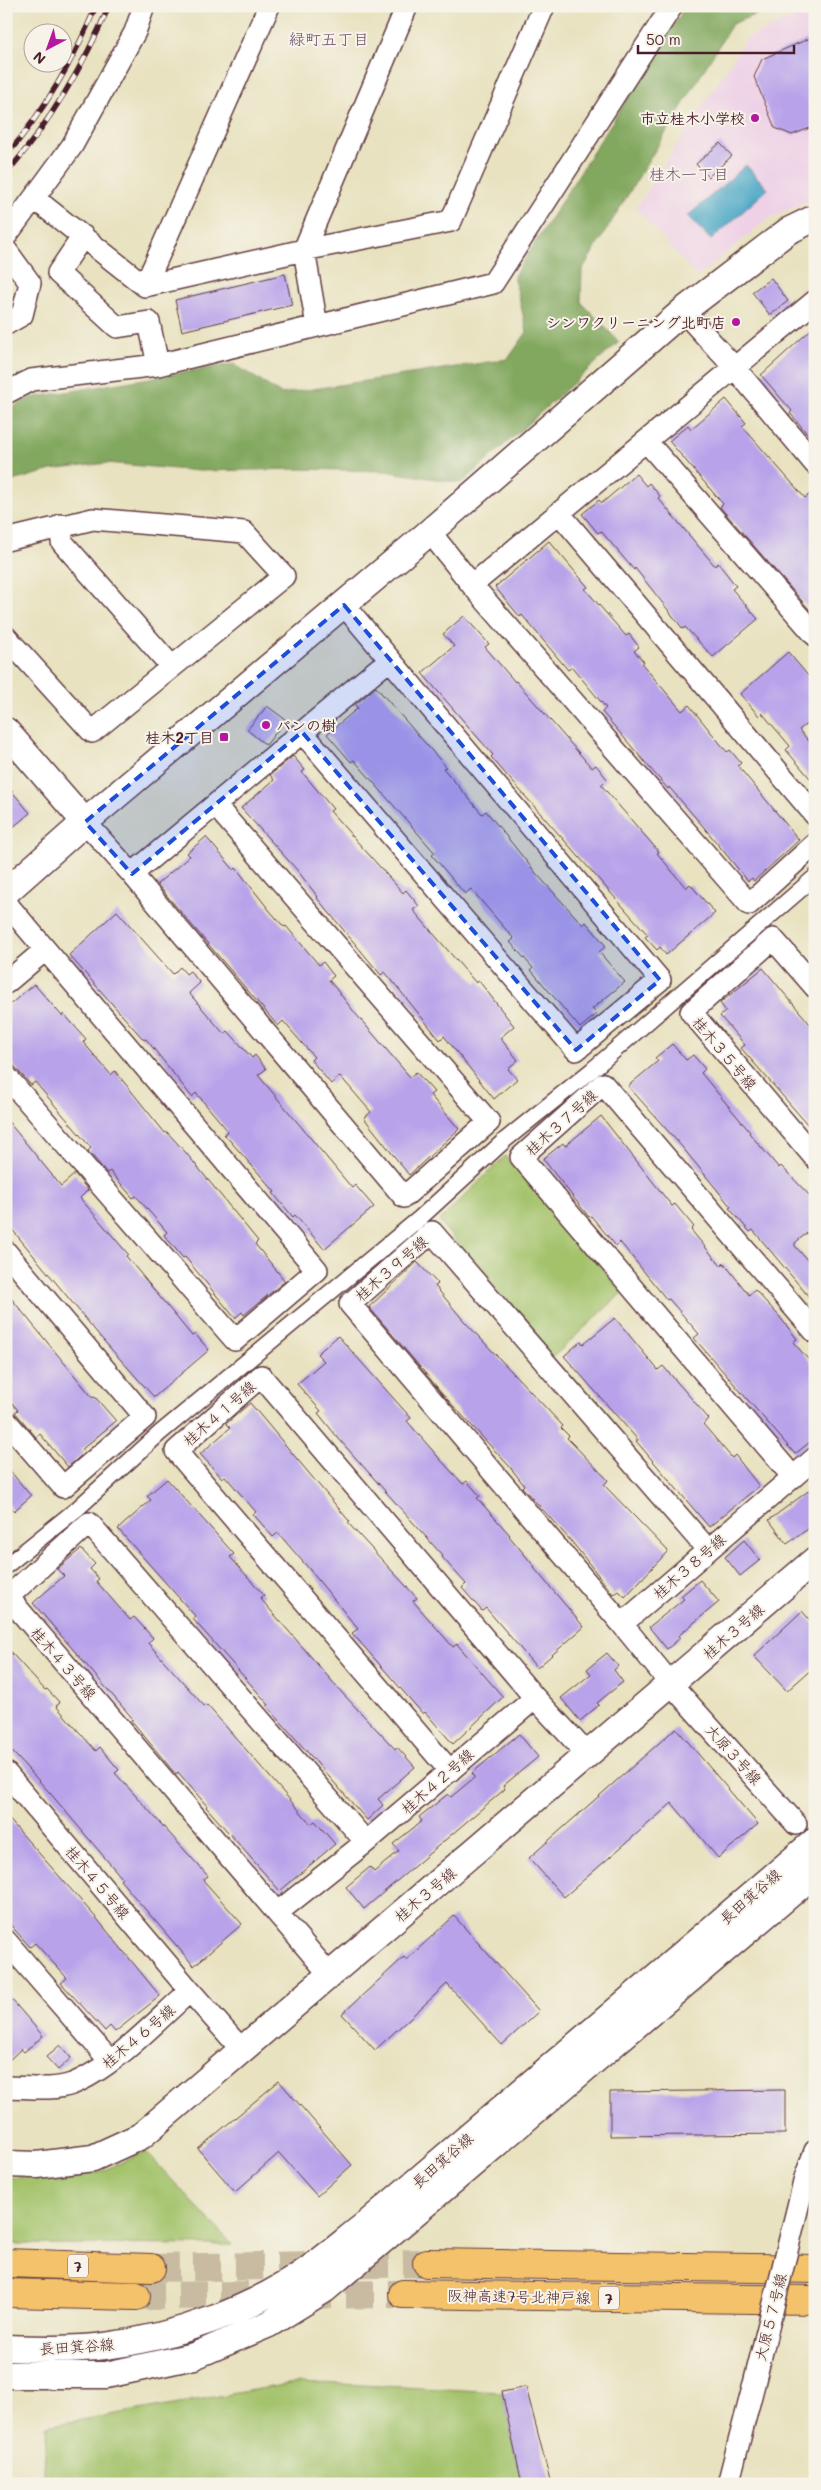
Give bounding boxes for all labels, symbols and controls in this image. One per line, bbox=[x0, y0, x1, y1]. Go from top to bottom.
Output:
north arrow bbox=[22, 22, 72, 72]
scale bar bbox=[638, 22, 795, 54]
district label: 緑町五丁目 bbox=[289, 28, 369, 49]
text: 50 m bbox=[646, 29, 681, 49]
text: N bbox=[29, 48, 49, 69]
place label: 市立桂木小学校 bbox=[640, 108, 745, 128]
marker: 市立桂木小学校 bbox=[749, 112, 761, 124]
district label: 桂木一丁目 bbox=[649, 163, 729, 184]
place label: シンワクリーニング北町店 bbox=[546, 312, 726, 332]
marker: シンワクリーニング北町店 bbox=[730, 316, 742, 328]
place label: パンの樹 bbox=[276, 715, 336, 735]
marker: パンの樹 bbox=[260, 719, 272, 731]
place label: 桂木2丁目 bbox=[146, 727, 214, 747]
marker: 桂木2丁目 bbox=[218, 731, 230, 743]
street label: 桂木３５号線 bbox=[688, 1012, 762, 1094]
street label: 桂木３７号線 bbox=[521, 1084, 601, 1160]
street label: 桂木３９号線 bbox=[350, 1231, 432, 1305]
street label: 桂木４１号線 bbox=[178, 1376, 260, 1450]
street label: 桂木３８号線 bbox=[648, 1529, 730, 1603]
street label: 桂木３号線 bbox=[698, 1599, 768, 1663]
street label: 桂木４３号線 bbox=[27, 1622, 101, 1704]
street label: 大原３号線 bbox=[701, 1719, 767, 1789]
street label: 桂木４２号線 bbox=[396, 1744, 478, 1818]
street label: 桂木４５号線 bbox=[61, 1841, 135, 1923]
street label: 桂木３号線 bbox=[390, 1862, 460, 1926]
street label: 長田箕谷線 bbox=[715, 1864, 785, 1928]
street label: 桂木４６号線 bbox=[97, 1999, 179, 2073]
street label: 長田箕谷線 bbox=[407, 2128, 477, 2192]
road number: 7 bbox=[68, 2254, 88, 2278]
street label: 大原５７号線 bbox=[749, 2271, 791, 2363]
street label: 阪神高速7号北神戸線 bbox=[447, 2285, 591, 2307]
road number: 7 bbox=[599, 2286, 619, 2310]
street label: 長田箕谷線 bbox=[39, 2333, 115, 2359]

